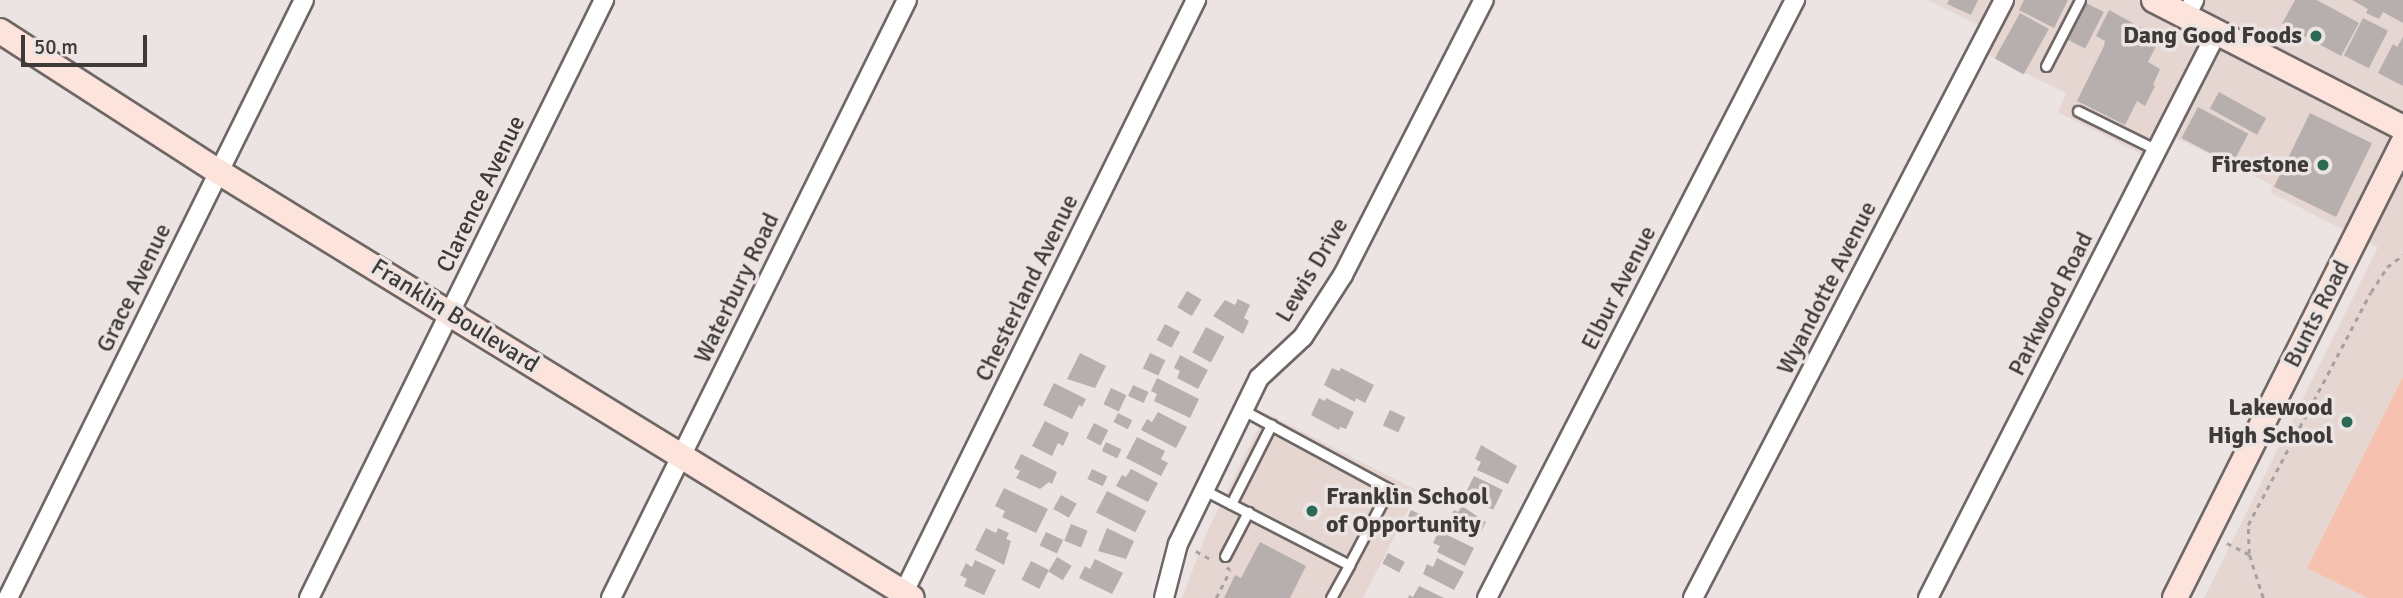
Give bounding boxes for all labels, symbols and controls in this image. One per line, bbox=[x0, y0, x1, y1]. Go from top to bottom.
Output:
scale bar bbox=[24, 21, 150, 65]
place label: Dang Good Foods bbox=[2123, 22, 2302, 50]
marker: Dang Good Foods bbox=[2308, 28, 2324, 44]
text: 50 m bbox=[34, 34, 78, 60]
street label: Clarence Avenue bbox=[431, 111, 531, 277]
place label: Firestone bbox=[2211, 151, 2309, 179]
marker: Firestone bbox=[2315, 157, 2331, 173]
street label: Chesterland Avenue bbox=[969, 190, 1085, 386]
street label: Wyandotte Avenue bbox=[1771, 197, 1883, 379]
street label: Waterbury Road bbox=[688, 208, 786, 368]
street label: Lewis Drive bbox=[1269, 212, 1355, 328]
street label: Grace Avenue bbox=[90, 219, 178, 357]
street label: Elbur Avenue bbox=[1575, 221, 1663, 355]
street label: Parkwood Road bbox=[2002, 227, 2100, 381]
street label: Franklin Boulevard bbox=[366, 253, 544, 379]
street label: Bunts Road bbox=[2278, 256, 2356, 372]
place label: Lakewood High School bbox=[2208, 394, 2333, 450]
marker: Lakewood High School bbox=[2339, 414, 2355, 430]
place label: Franklin School of Opportunity bbox=[1326, 483, 1488, 539]
marker: Franklin School of Opportunity bbox=[1304, 503, 1320, 519]

